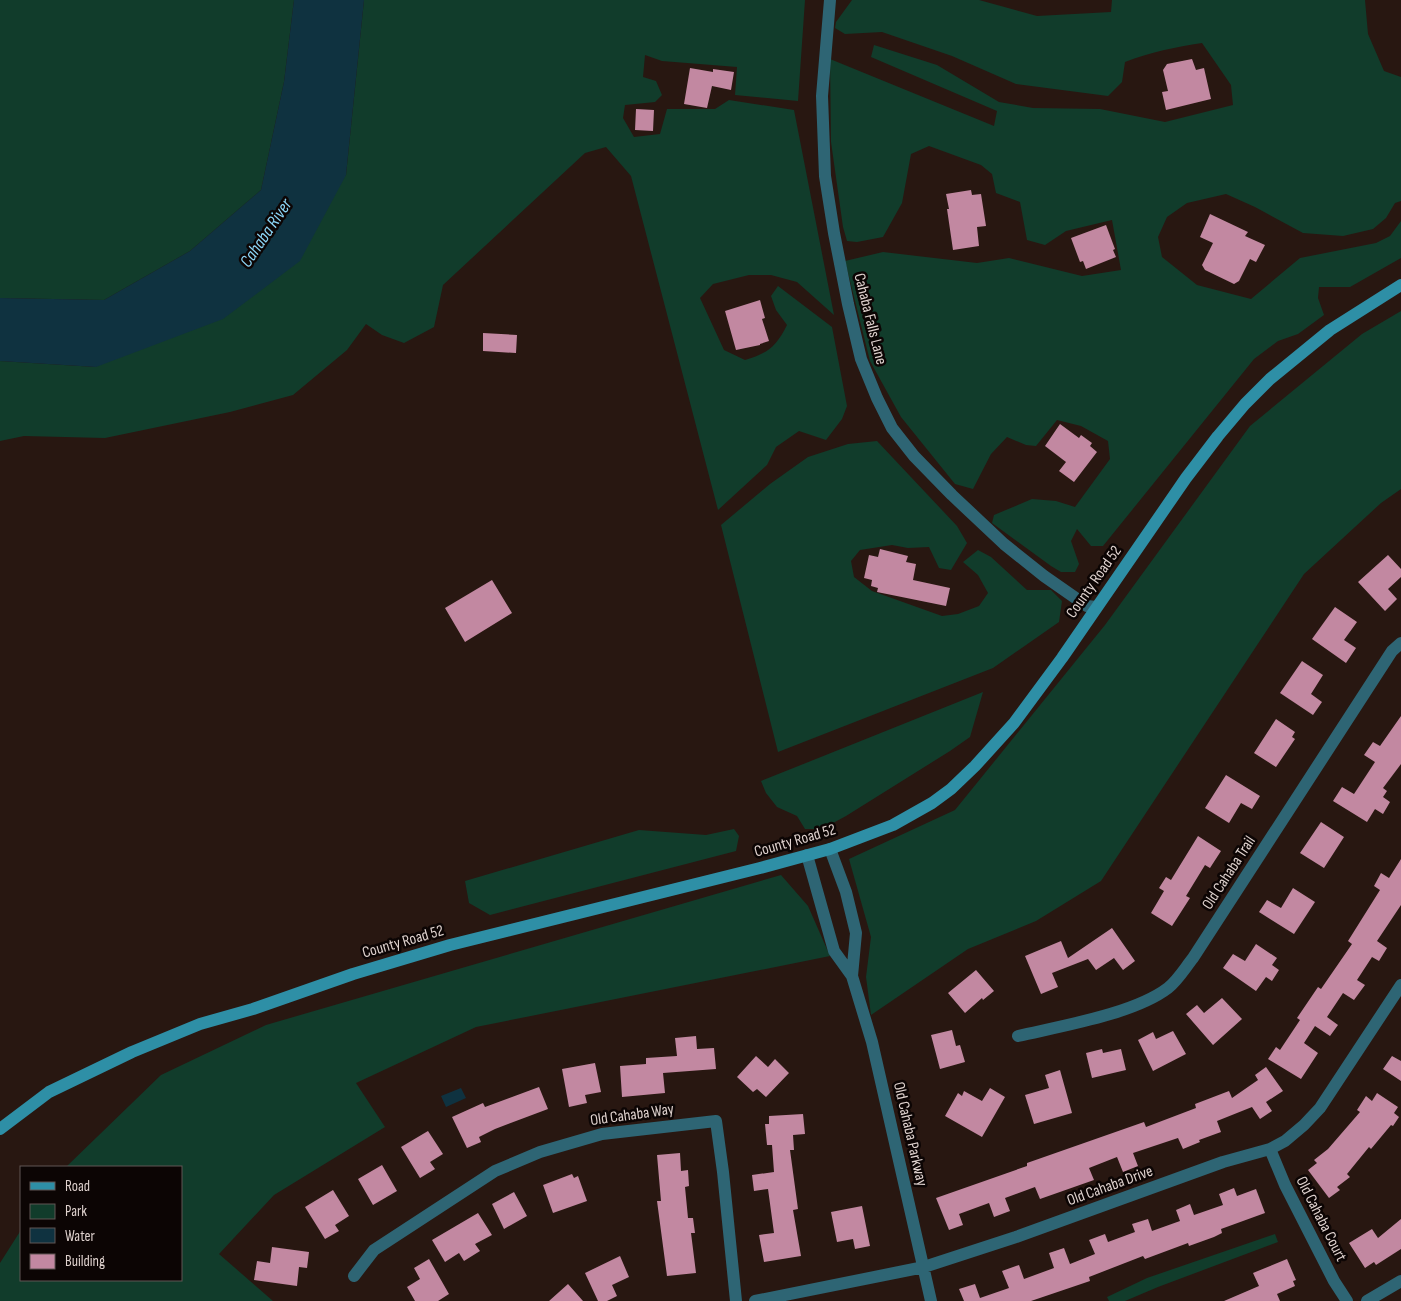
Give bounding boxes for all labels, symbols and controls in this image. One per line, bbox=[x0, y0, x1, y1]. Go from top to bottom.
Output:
water label: Cahaba River bbox=[235, 194, 297, 271]
street label: Cahaba Falls Lane bbox=[849, 271, 891, 367]
street label: County Road 52 bbox=[1062, 542, 1126, 622]
street label: County Road 52 bbox=[752, 820, 838, 862]
street label: Old Cahaba Trail bbox=[1198, 833, 1260, 913]
street label: County Road 52 bbox=[360, 921, 446, 963]
street label: Old Cahaba Parkway bbox=[889, 1080, 931, 1188]
street label: Old Cahaba Way bbox=[589, 1100, 675, 1130]
street label: Old Cahaba Drive bbox=[1064, 1162, 1156, 1210]
legend bbox=[20, 1166, 182, 1281]
street label: Old Cahaba Court bbox=[1291, 1173, 1351, 1265]
text: Road bbox=[65, 1177, 90, 1196]
text: Park bbox=[65, 1202, 87, 1221]
text: Water bbox=[65, 1227, 96, 1246]
text: Building bbox=[65, 1252, 105, 1271]

